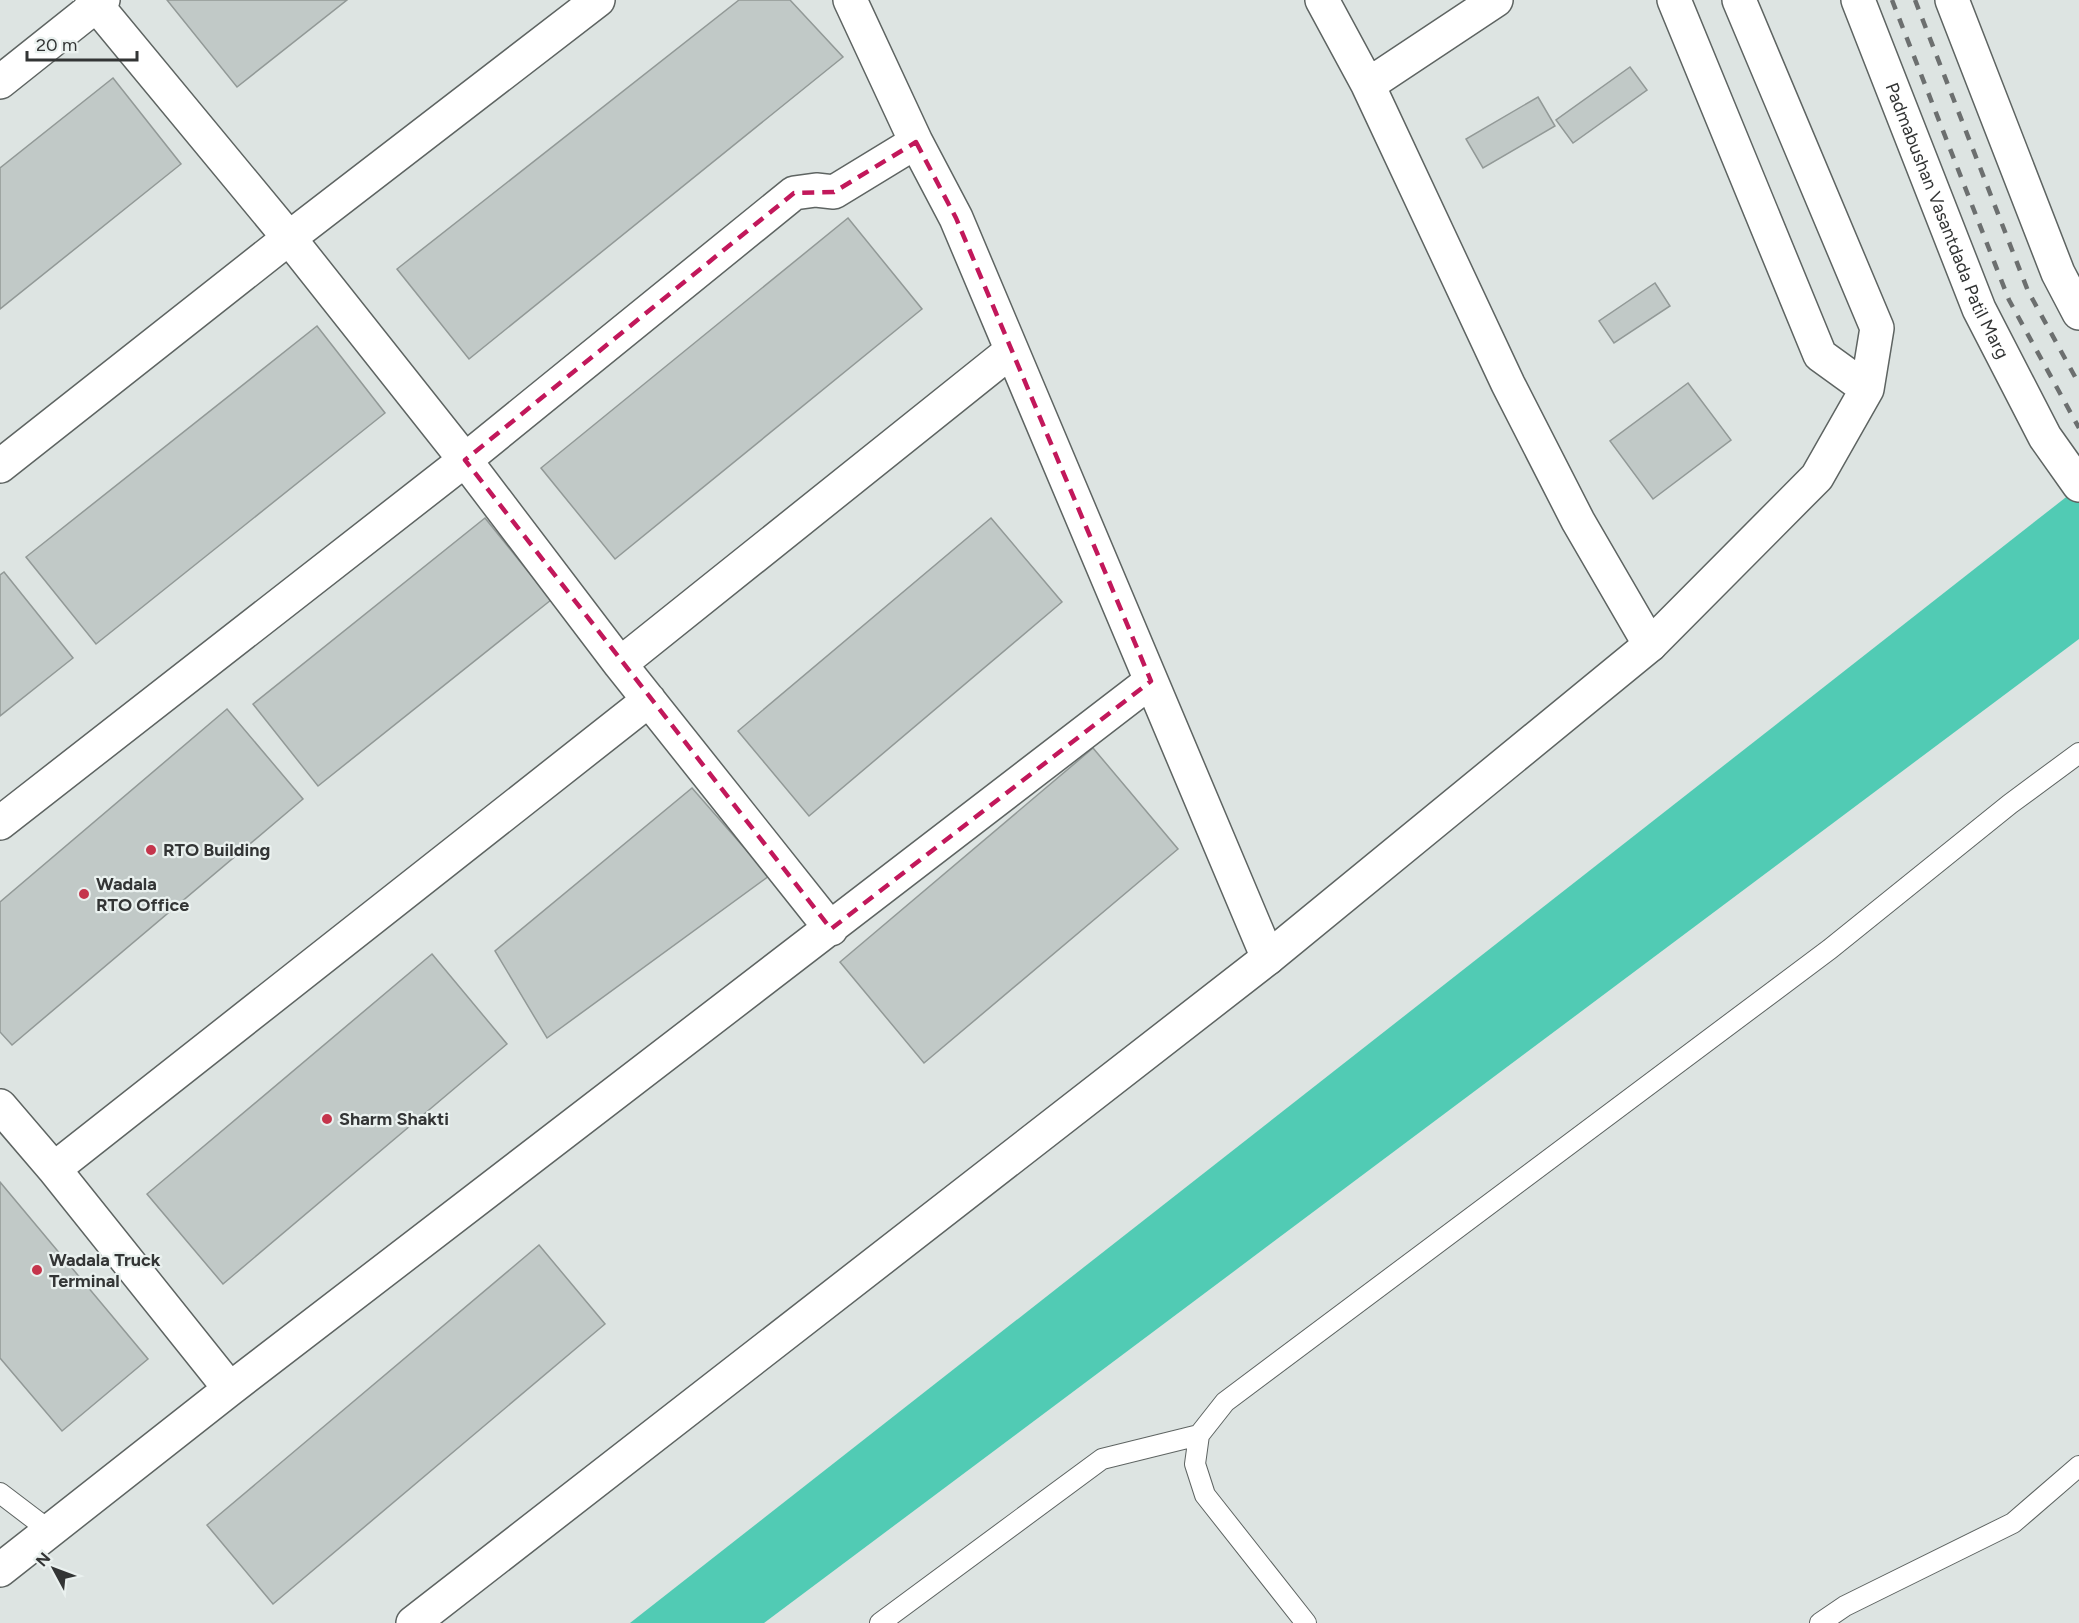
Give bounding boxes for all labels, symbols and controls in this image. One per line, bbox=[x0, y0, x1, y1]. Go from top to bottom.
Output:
scale bar bbox=[27, 24, 136, 62]
text: 20 m bbox=[36, 34, 77, 56]
street label: Padmabushan Vasantdada Patil Marg bbox=[1880, 80, 2014, 362]
place label: RTO Building bbox=[163, 839, 270, 861]
marker: RTO Building bbox=[144, 843, 158, 857]
place label: Wadala RTO Office bbox=[96, 873, 189, 916]
marker: Wadala RTO Office bbox=[77, 887, 91, 901]
place label: Sharm Shakti bbox=[339, 1108, 449, 1130]
marker: Sharm Shakti bbox=[320, 1112, 334, 1126]
place label: Wadala Truck Terminal bbox=[49, 1249, 161, 1292]
marker: Wadala Truck Terminal bbox=[30, 1263, 44, 1277]
north arrow bbox=[24, 1539, 84, 1599]
text: N bbox=[32, 1549, 54, 1570]

